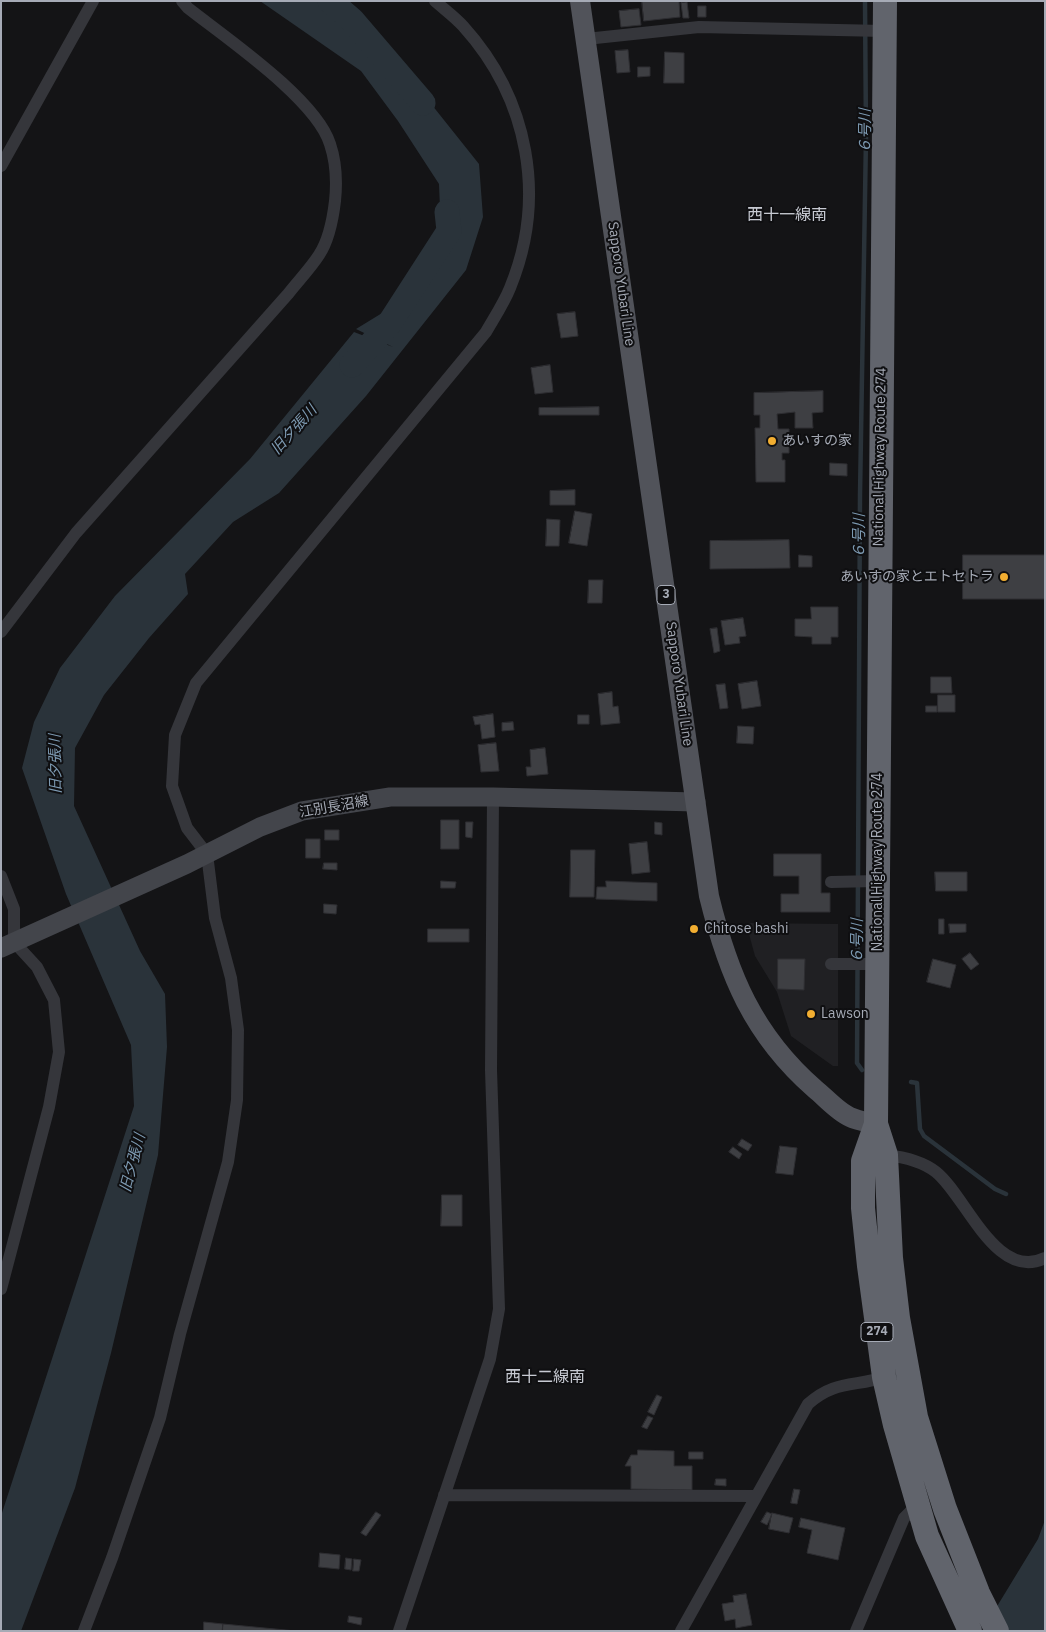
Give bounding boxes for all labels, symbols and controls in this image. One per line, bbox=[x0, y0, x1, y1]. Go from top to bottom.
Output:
water label: ６号川 bbox=[857, 109, 875, 153]
district label: 西十一線南 bbox=[747, 205, 827, 225]
street label: Sapporo Yubari Line bbox=[604, 221, 638, 347]
street label: National Highway Route 274 bbox=[870, 367, 890, 547]
water label: 旧夕張川 bbox=[267, 402, 321, 458]
place label: あいすの家 bbox=[782, 433, 852, 449]
marker: あいすの家 bbox=[766, 435, 778, 447]
water label: ６号川 bbox=[851, 514, 869, 558]
place label: あいすの家とエトセトラ bbox=[840, 569, 994, 585]
marker: あいすの家とエトセトラ bbox=[998, 571, 1010, 583]
road number: 3 bbox=[657, 586, 675, 604]
street label: Sapporo Yubari Line bbox=[662, 621, 696, 747]
water label: 旧夕張川 bbox=[46, 734, 66, 794]
street label: National Highway Route 274 bbox=[870, 773, 886, 951]
street label: 江別長沼線 bbox=[298, 793, 370, 821]
water label: ６号川 bbox=[849, 919, 867, 963]
place label: Chitose bashi bbox=[704, 921, 789, 937]
marker: Chitose bashi bbox=[688, 923, 700, 935]
place label: Lawson bbox=[821, 1006, 869, 1022]
marker: Lawson bbox=[805, 1008, 817, 1020]
water label: 旧夕張川 bbox=[117, 1132, 149, 1194]
road number: 274 bbox=[861, 1322, 893, 1341]
district label: 西十二線南 bbox=[505, 1367, 585, 1387]

